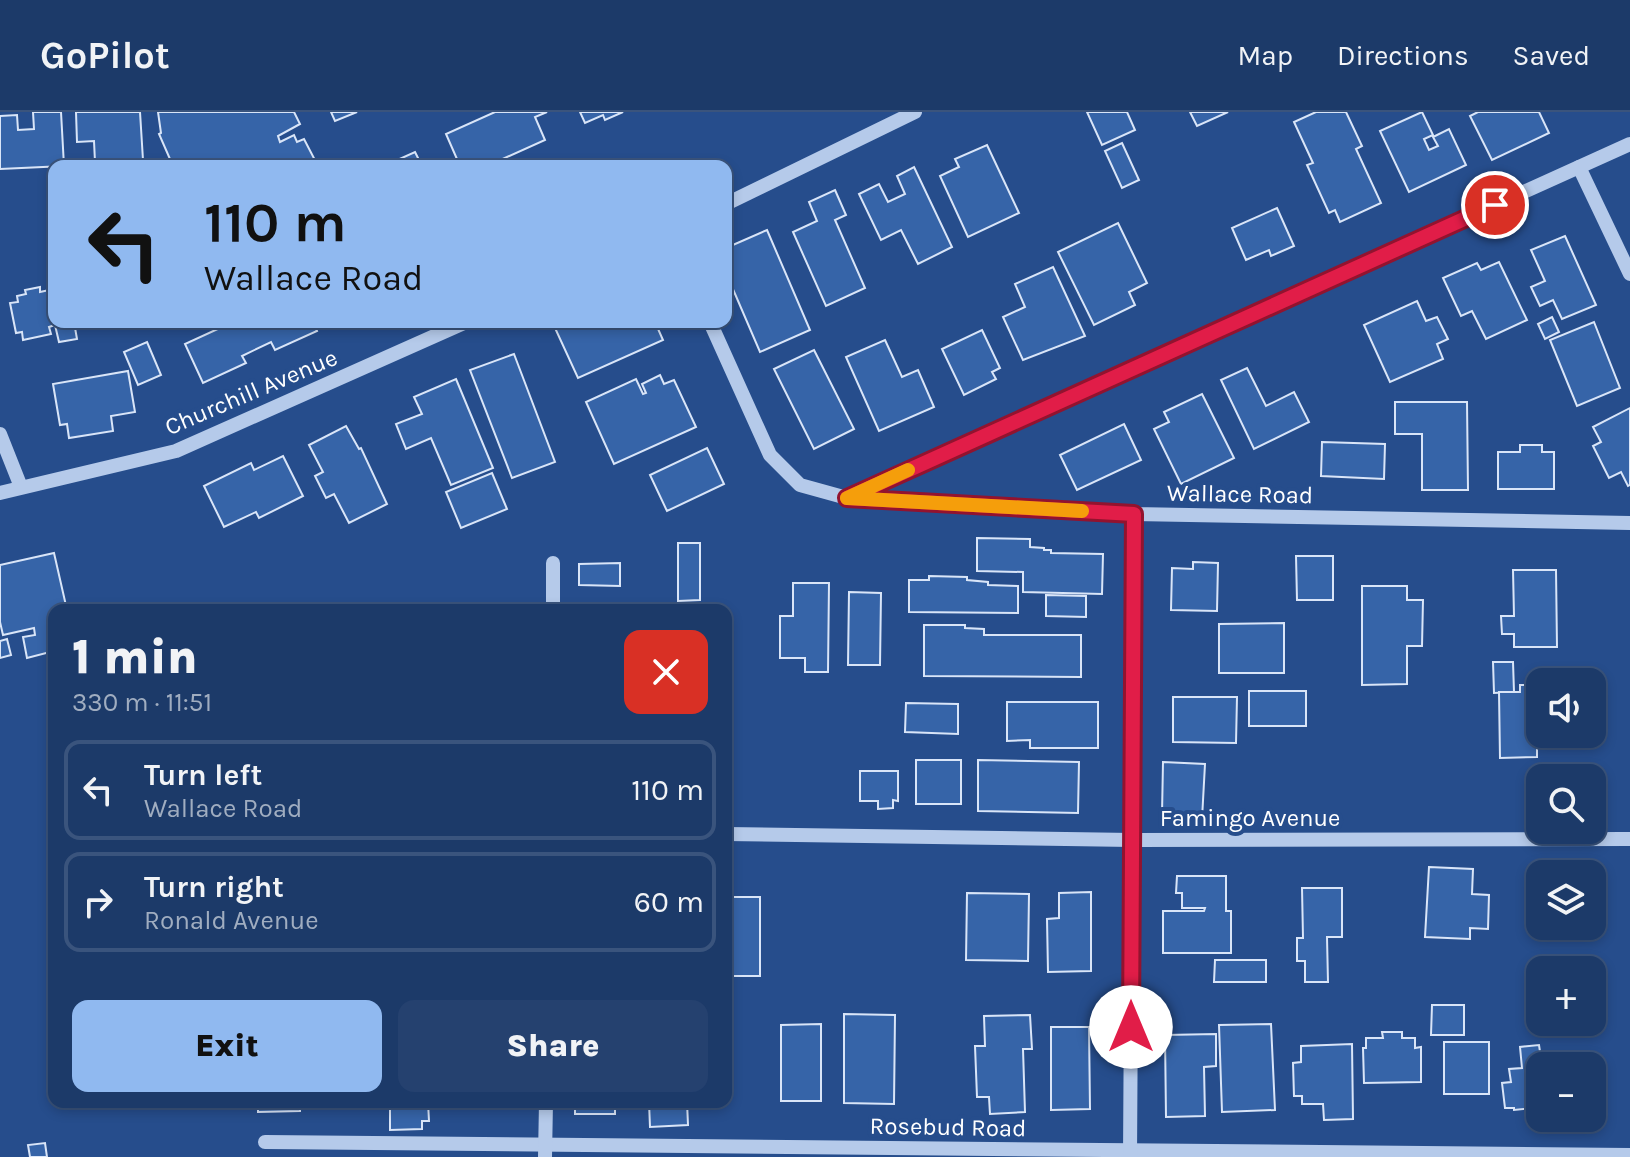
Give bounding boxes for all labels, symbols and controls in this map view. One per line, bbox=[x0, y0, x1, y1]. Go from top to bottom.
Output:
text: GoPilot bbox=[40, 33, 170, 78]
text: Map bbox=[1238, 39, 1293, 72]
text: Directions bbox=[1337, 39, 1469, 72]
text: Saved bbox=[1513, 39, 1590, 72]
pin bbox=[1461, 171, 1529, 239]
icon: arrive bbox=[1473, 183, 1517, 227]
text: 110 m bbox=[204, 190, 347, 255]
icon: left bbox=[72, 192, 176, 296]
text: Wallace Road bbox=[204, 257, 423, 299]
street label: Churchill Avenue bbox=[161, 343, 341, 441]
street label: Wallace Road bbox=[1167, 479, 1313, 509]
text: 1 min bbox=[72, 629, 198, 685]
button: close bbox=[624, 630, 708, 714]
map controls bbox=[1526, 668, 1606, 1132]
button: sound bbox=[1526, 668, 1606, 748]
text: 330 m · 11:51 bbox=[72, 687, 212, 718]
text: Turn left bbox=[144, 757, 262, 793]
button: search bbox=[1526, 764, 1606, 844]
icon: left bbox=[76, 768, 120, 812]
text: 110 m bbox=[631, 772, 704, 808]
text: Wallace Road bbox=[144, 793, 302, 824]
street label: Famingo Avenue bbox=[1160, 804, 1340, 832]
button: layers bbox=[1526, 860, 1606, 940]
text: Turn right bbox=[144, 869, 284, 905]
icon: right bbox=[76, 880, 120, 924]
text: 60 m bbox=[634, 884, 704, 920]
text: Ronald Avenue bbox=[144, 905, 319, 936]
button: + bbox=[1526, 956, 1606, 1036]
position arrow bbox=[1089, 985, 1173, 1069]
button: Exit bbox=[72, 1000, 382, 1092]
button: Share bbox=[398, 1000, 708, 1092]
button: − bbox=[1526, 1052, 1606, 1132]
street label: Rosebud Road bbox=[869, 1112, 1027, 1142]

